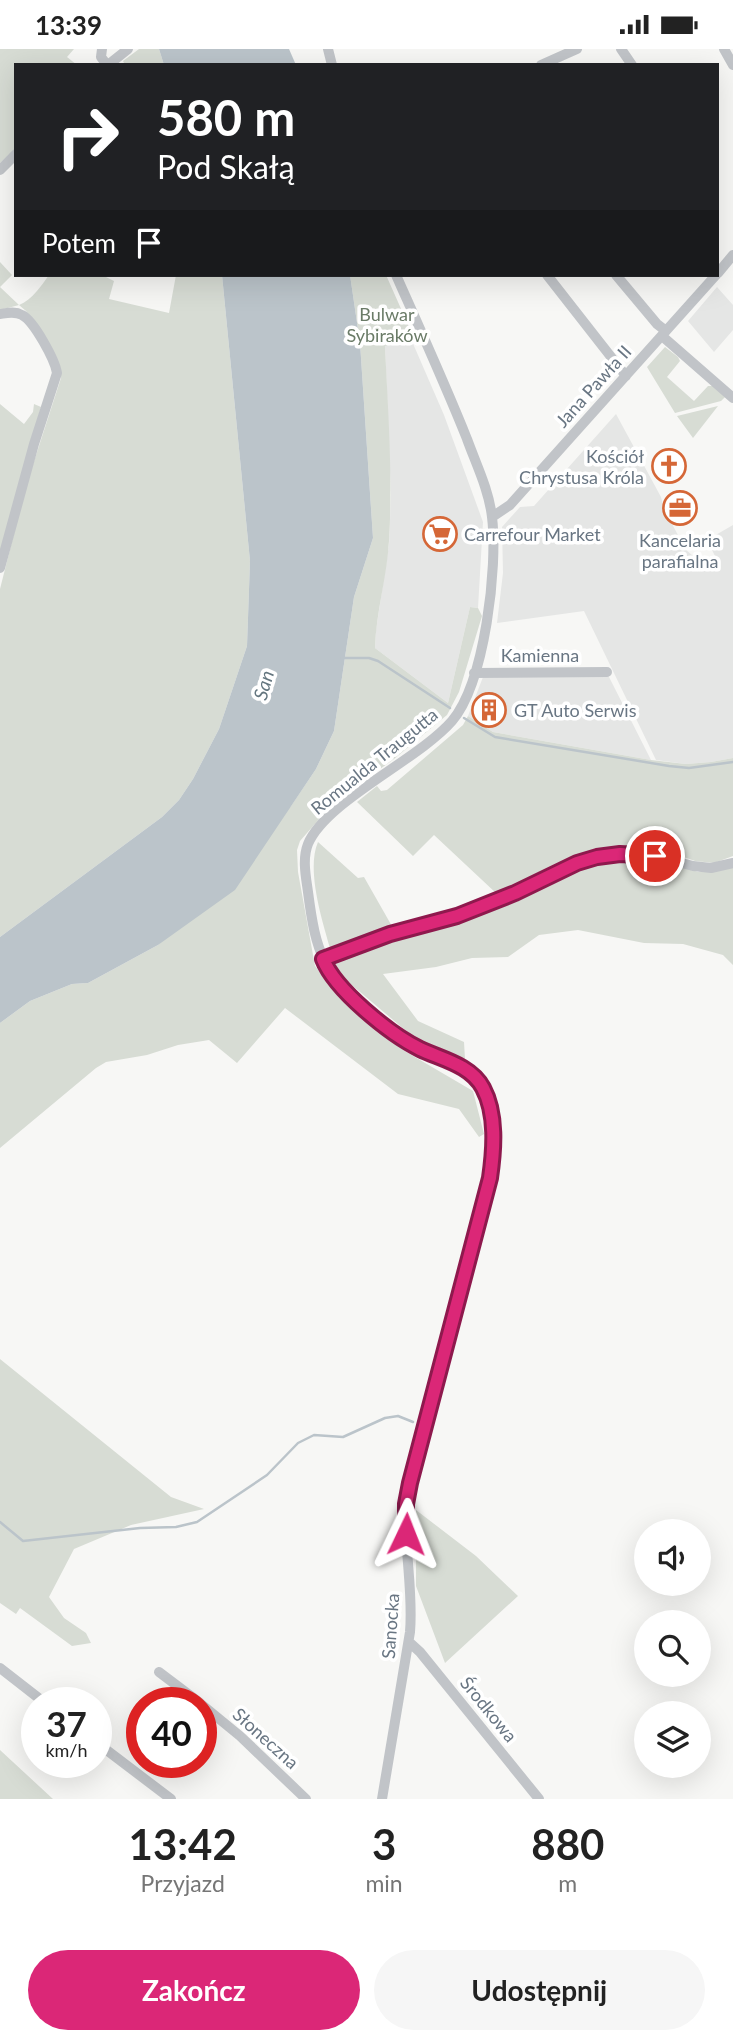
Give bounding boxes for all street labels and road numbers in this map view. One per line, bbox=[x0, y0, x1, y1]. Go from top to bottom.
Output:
street label: Jana Pawła II bbox=[551, 341, 635, 431]
street label: Kamienna bbox=[501, 644, 579, 666]
street label: Romualda Traugutta bbox=[306, 703, 442, 819]
street label: Sanocka bbox=[377, 1593, 403, 1659]
street label: Środkowa bbox=[456, 1672, 522, 1746]
street label: Słoneczna bbox=[229, 1703, 303, 1773]

